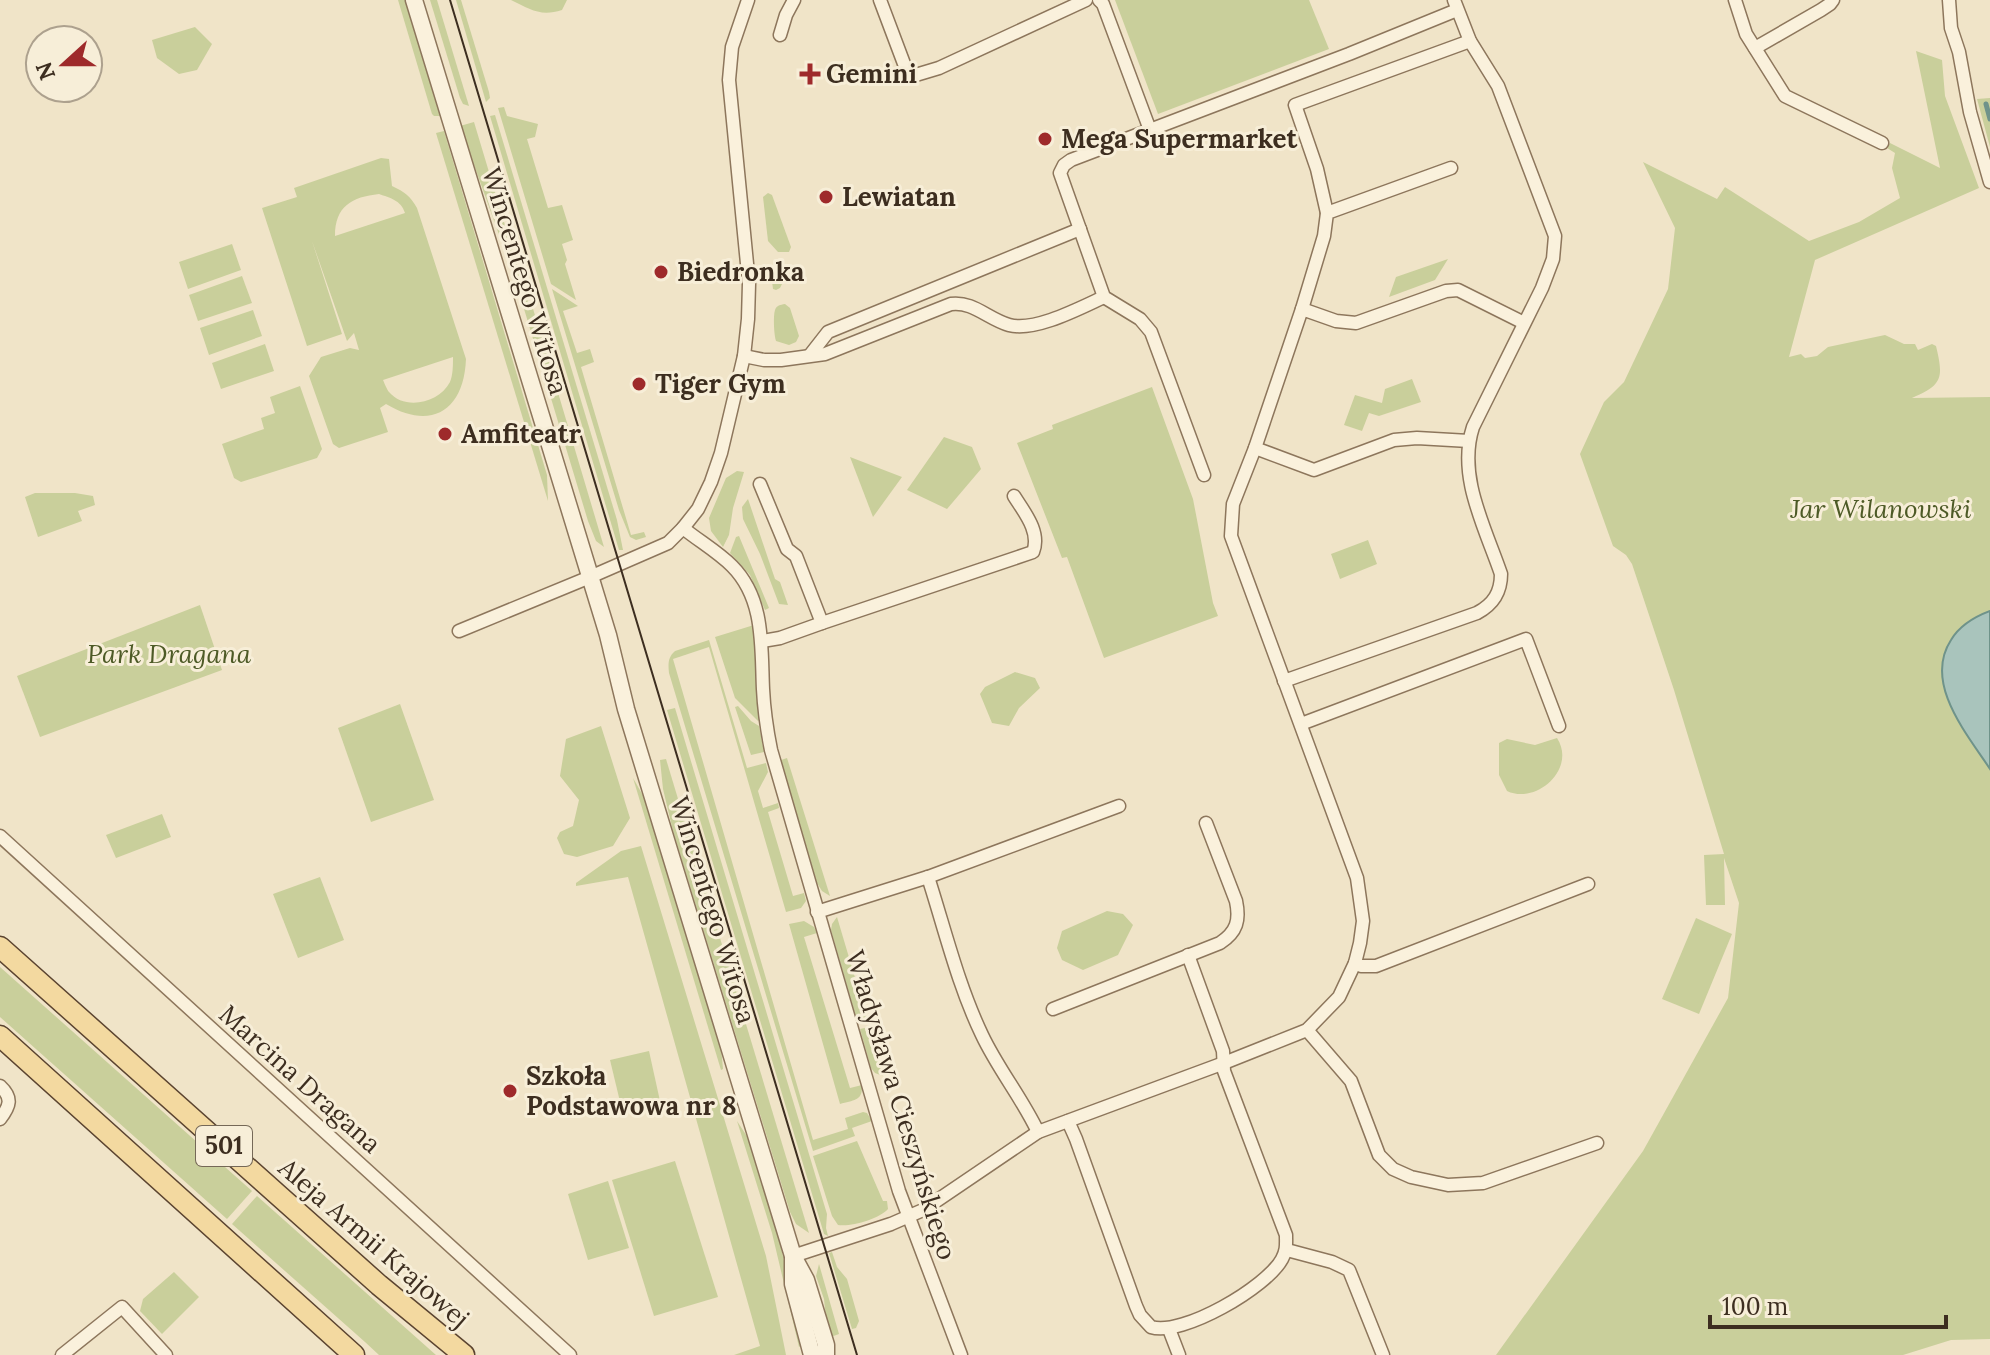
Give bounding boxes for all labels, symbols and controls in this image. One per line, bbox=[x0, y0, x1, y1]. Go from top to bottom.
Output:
north arrow bbox=[24, 24, 104, 104]
place label: Gemini bbox=[826, 57, 917, 90]
text: N bbox=[29, 58, 61, 84]
marker: Gemini bbox=[801, 65, 819, 83]
place label: Mega Supermarket bbox=[1061, 122, 1299, 155]
marker: Mega Supermarket bbox=[1036, 130, 1054, 148]
street label: Wincentego Witosa bbox=[475, 163, 576, 399]
place label: Lewiatan bbox=[842, 180, 956, 213]
marker: Lewiatan bbox=[817, 188, 835, 206]
place label: Biedronka bbox=[677, 255, 805, 288]
marker: Biedronka bbox=[652, 263, 670, 281]
place label: Tiger Gym bbox=[655, 367, 786, 400]
marker: Tiger Gym bbox=[630, 375, 648, 393]
place label: Amfiteatr bbox=[461, 417, 581, 450]
marker: Amfiteatr bbox=[436, 425, 454, 443]
park label: Jar Wilanowski bbox=[1789, 492, 1972, 525]
park label: Park Dragana bbox=[87, 637, 252, 670]
street label: Wincentego Witosa bbox=[663, 792, 764, 1028]
street label: Władysława Cieszyńskiego bbox=[839, 946, 964, 1264]
street label: Marcina Dragana bbox=[213, 997, 388, 1160]
place label: Szkoła Podstawowa nr 8 bbox=[526, 1059, 737, 1122]
marker: Szkoła Podstawowa nr 8 bbox=[501, 1082, 519, 1100]
road number: 501 bbox=[196, 1126, 252, 1166]
street label: Aleja Armii Krajowej bbox=[271, 1150, 477, 1334]
scale bar bbox=[1710, 1279, 1946, 1329]
text: 100 m bbox=[1722, 1291, 1788, 1322]

